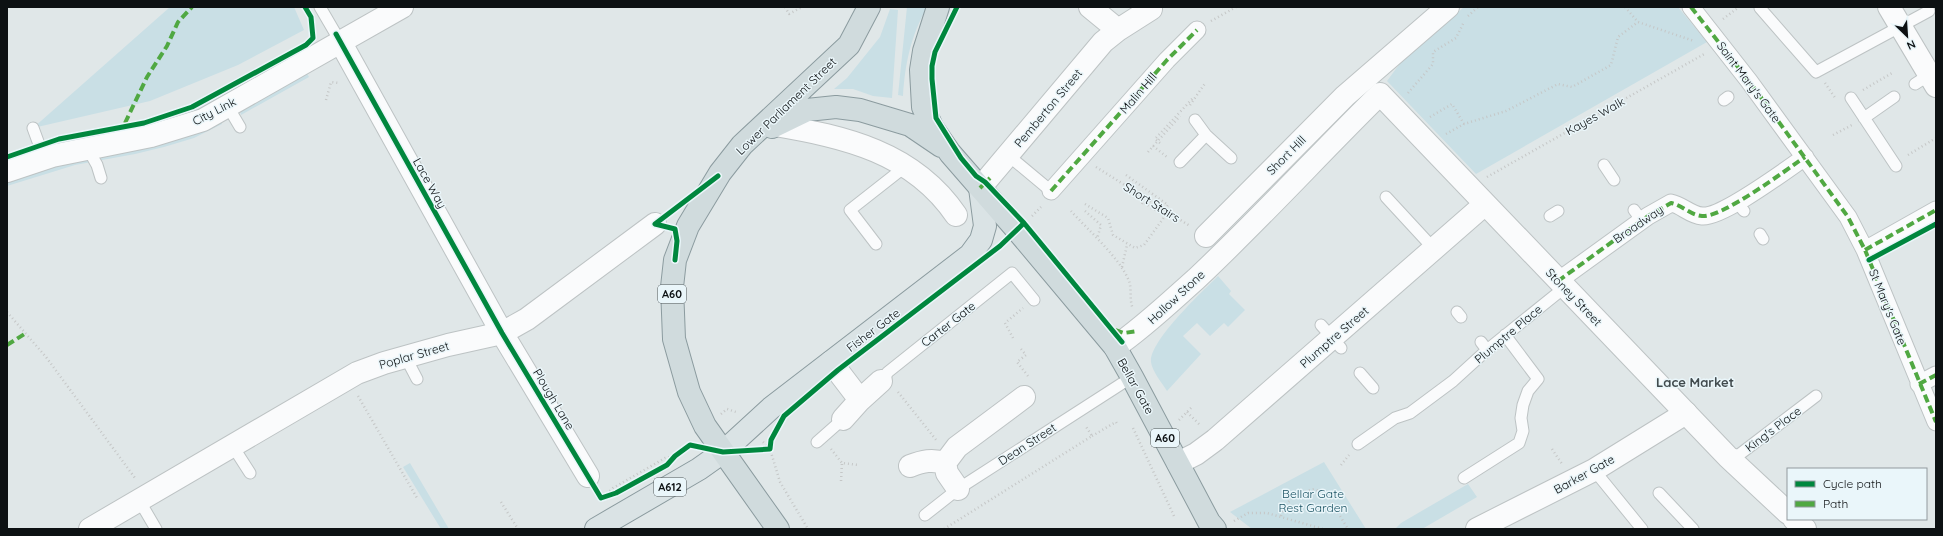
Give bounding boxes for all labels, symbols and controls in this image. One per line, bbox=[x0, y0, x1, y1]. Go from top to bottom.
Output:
north arrow bbox=[1887, 16, 1927, 56]
text: N bbox=[1905, 37, 1918, 53]
street label: Saint Mary's Gate bbox=[1714, 39, 1784, 126]
street label: Lower Parliament Street bbox=[733, 54, 839, 158]
street label: Pemberton Street bbox=[1011, 66, 1085, 150]
street label: Malin Hill bbox=[1116, 69, 1160, 117]
street label: City Link bbox=[190, 94, 238, 128]
street label: Kayes Walk bbox=[1563, 94, 1627, 138]
street label: Short Hill bbox=[1263, 132, 1309, 178]
street label: Lace Way bbox=[410, 155, 450, 211]
street label: Short Stairs bbox=[1121, 179, 1183, 225]
street label: Broadway bbox=[1610, 202, 1666, 246]
street label: Stoney Street bbox=[1543, 265, 1605, 329]
street label: Hollow Stone bbox=[1144, 267, 1208, 327]
street label: St Mary's Gate bbox=[1866, 267, 1910, 347]
road number: A60 bbox=[658, 285, 686, 303]
street label: Carter Gate bbox=[918, 298, 978, 350]
street label: Plumptre Place bbox=[1471, 301, 1545, 367]
street label: Plumptre Street bbox=[1297, 303, 1371, 371]
street label: Fisher Gate bbox=[843, 305, 903, 355]
street label: Poplar Street bbox=[377, 338, 451, 372]
street label: Bellar Gate bbox=[1114, 355, 1158, 417]
street label: Plough Lane bbox=[530, 366, 578, 432]
district label: Lace Market bbox=[1656, 374, 1734, 390]
street label: King's Place bbox=[1742, 403, 1804, 455]
street label: Dean Street bbox=[995, 420, 1059, 468]
road number: A60 bbox=[1151, 429, 1179, 447]
street label: Barker Gate bbox=[1551, 451, 1617, 497]
legend bbox=[1787, 468, 1927, 520]
text: Cycle path bbox=[1823, 476, 1882, 491]
road number: A612 bbox=[654, 478, 686, 496]
park label: Bellar Gate Rest Garden bbox=[1279, 486, 1347, 515]
text: Path bbox=[1823, 496, 1848, 511]

